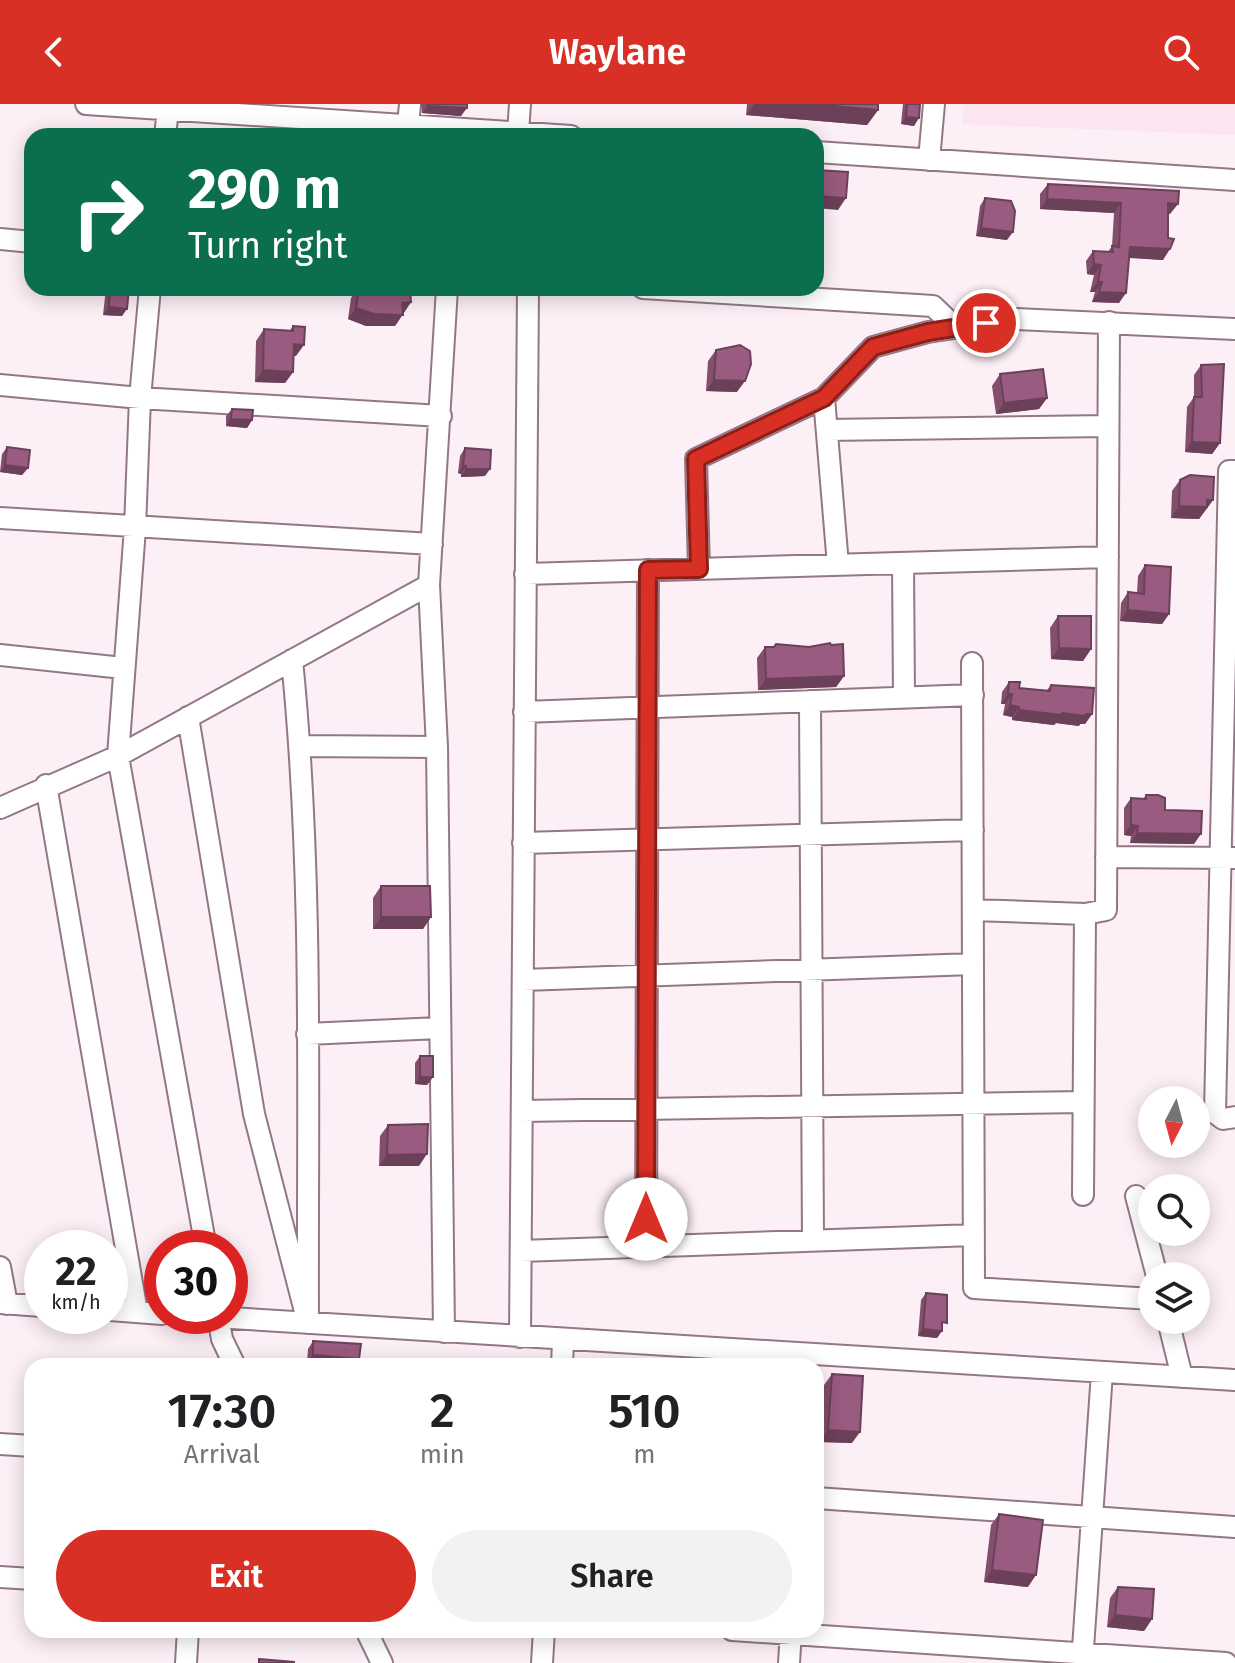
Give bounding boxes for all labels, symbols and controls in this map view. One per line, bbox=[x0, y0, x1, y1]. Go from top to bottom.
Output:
icon: back bbox=[32, 30, 76, 74]
text: Waylane bbox=[549, 30, 686, 74]
icon: search bbox=[1159, 30, 1203, 74]
text: 290 m bbox=[188, 156, 341, 223]
icon: right bbox=[56, 160, 160, 264]
text: Turn right bbox=[188, 224, 348, 268]
pin bbox=[952, 289, 1020, 357]
icon: arrive bbox=[964, 301, 1008, 345]
north arrow bbox=[1138, 1086, 1210, 1158]
map controls bbox=[1138, 1086, 1210, 1334]
button: search bbox=[1138, 1174, 1210, 1246]
position arrow bbox=[604, 1177, 688, 1261]
speed limit sign: 30 bbox=[144, 1230, 248, 1334]
text: 22 bbox=[55, 1248, 97, 1296]
button: layers bbox=[1138, 1262, 1210, 1334]
text: km/h bbox=[51, 1290, 101, 1314]
text: 17:30 bbox=[168, 1382, 276, 1440]
text: 2 bbox=[430, 1382, 455, 1440]
text: 510 bbox=[608, 1382, 680, 1440]
text: Arrival bbox=[184, 1439, 260, 1470]
text: min bbox=[420, 1439, 465, 1470]
text: m bbox=[633, 1439, 655, 1470]
button: Exit bbox=[56, 1530, 416, 1622]
button: Share bbox=[432, 1530, 792, 1622]

